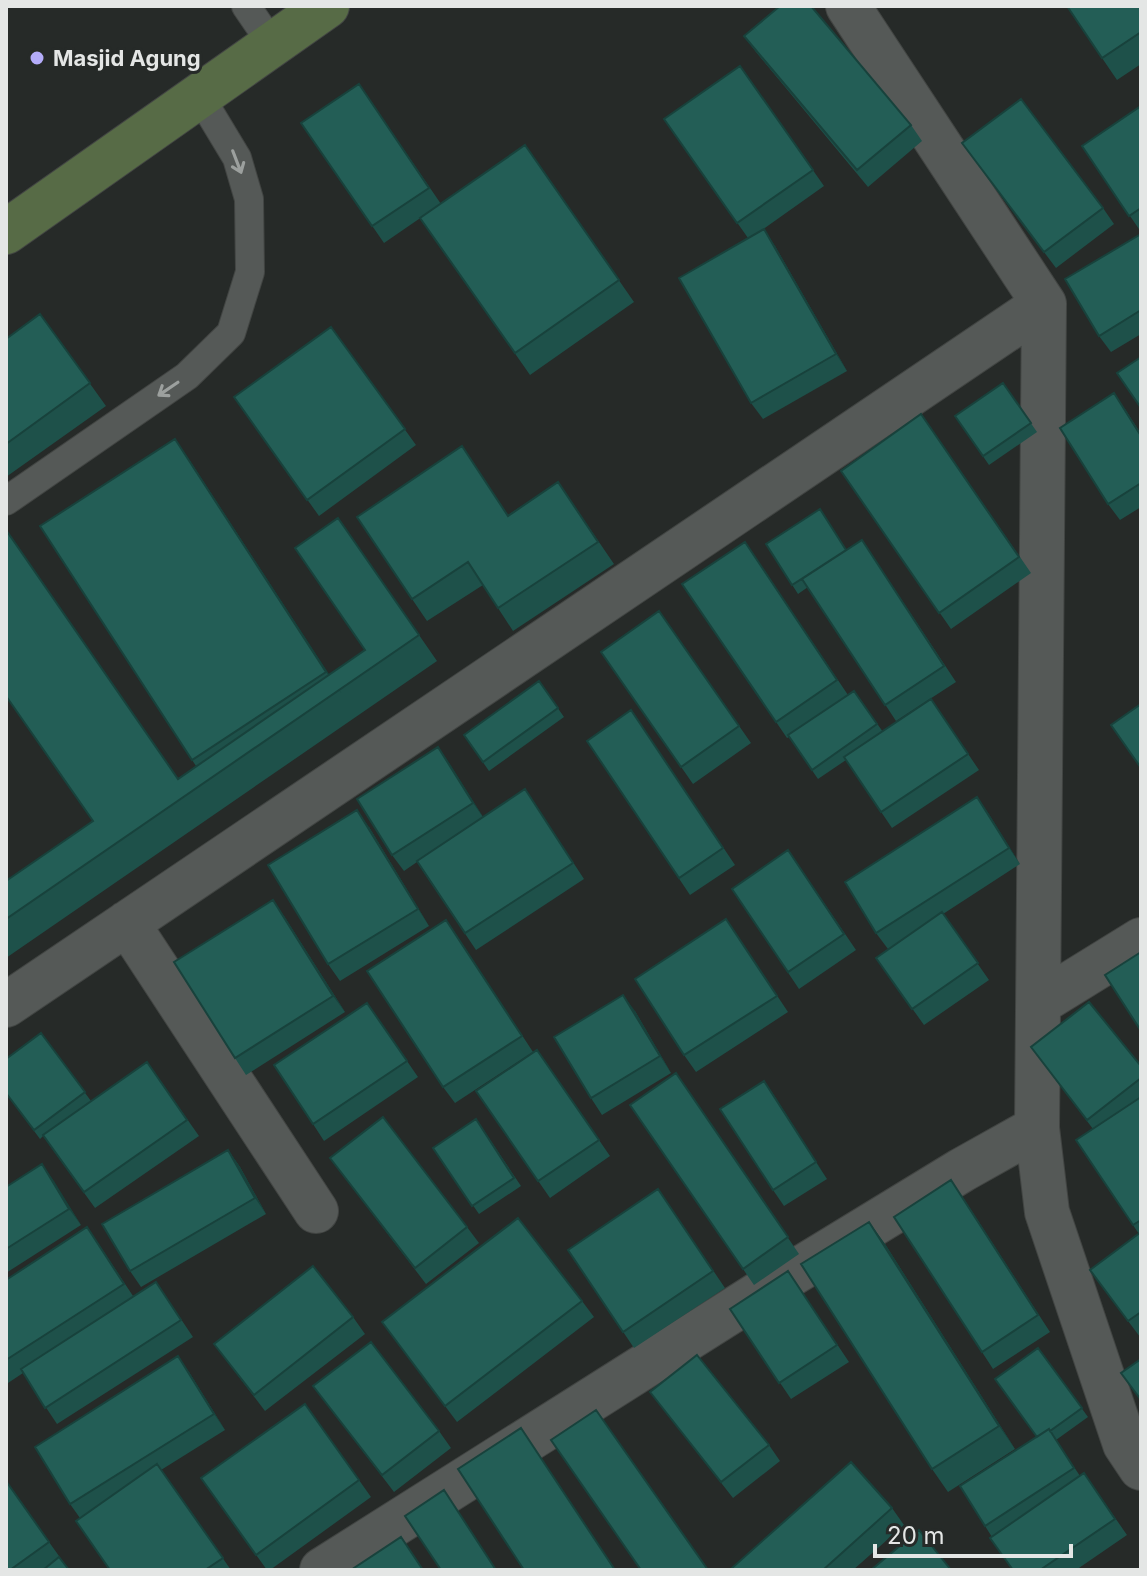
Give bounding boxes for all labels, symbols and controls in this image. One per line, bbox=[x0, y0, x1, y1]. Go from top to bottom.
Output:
place label: Masjid Agung bbox=[53, 45, 201, 71]
marker: Masjid Agung bbox=[28, 49, 46, 67]
one-way arrow bbox=[231, 150, 245, 174]
one-way arrow bbox=[158, 381, 180, 397]
scale bar bbox=[875, 1508, 1071, 1558]
text: 20 m bbox=[887, 1521, 945, 1550]

